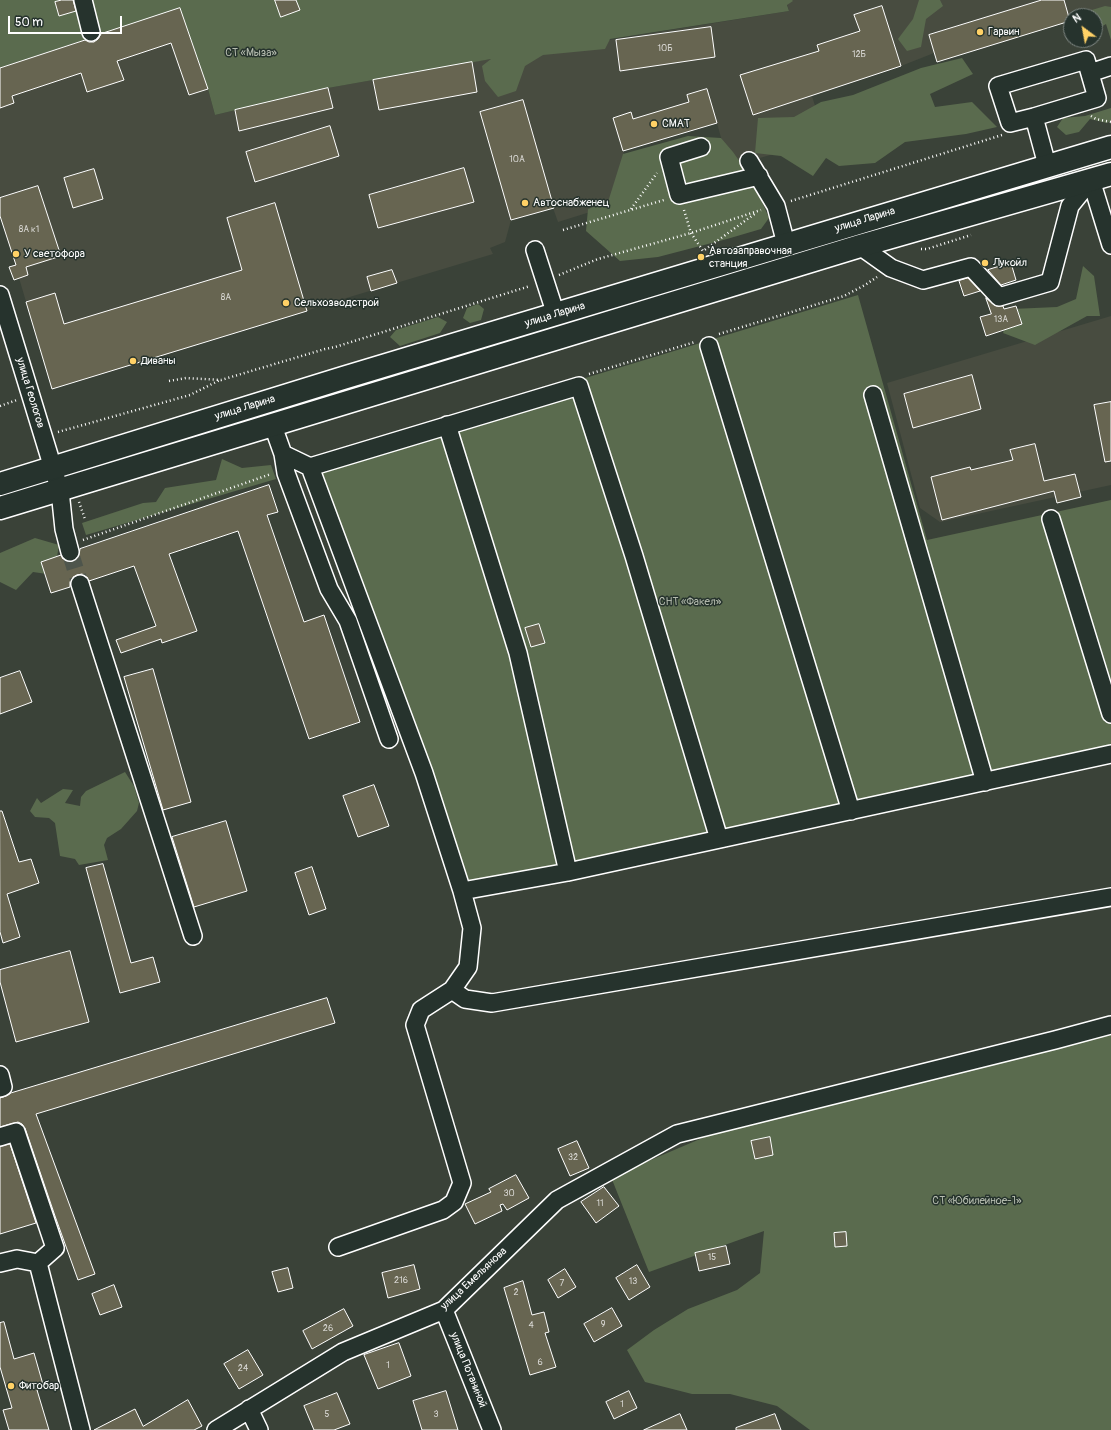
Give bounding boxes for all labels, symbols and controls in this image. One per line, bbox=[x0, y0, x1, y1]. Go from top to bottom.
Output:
scale bar bbox=[10, 8, 124, 34]
north arrow bbox=[1063, 8, 1103, 48]
text: N bbox=[1070, 11, 1084, 26]
text: 50 m bbox=[15, 15, 43, 30]
place label: Гарвин bbox=[988, 25, 1019, 39]
marker: Гарвин bbox=[975, 27, 985, 37]
house number: 10Б bbox=[657, 44, 673, 54]
park label: СТ «Мыза» bbox=[225, 46, 277, 60]
house number: 12Б bbox=[852, 50, 866, 60]
place label: СМАТ bbox=[662, 117, 690, 131]
marker: СМАТ bbox=[649, 119, 659, 129]
house number: 10А bbox=[509, 155, 525, 165]
place label: Автоснабженец bbox=[533, 196, 609, 210]
marker: Автоснабженец bbox=[520, 198, 530, 208]
street label: улица Ларина bbox=[833, 205, 897, 235]
house number: 8А к1 bbox=[19, 225, 39, 235]
place label: Автозаправочная станция bbox=[709, 244, 792, 270]
place label: У светофора bbox=[24, 247, 85, 261]
marker: У светофора bbox=[11, 249, 21, 259]
marker: Автозаправочная станция bbox=[696, 252, 706, 262]
place label: Лукойл bbox=[993, 256, 1027, 270]
marker: Лукойл bbox=[980, 258, 990, 268]
house number: 8А bbox=[221, 293, 231, 303]
place label: Сельхозводстрой bbox=[294, 296, 379, 310]
marker: Сельхозводстрой bbox=[281, 298, 291, 308]
street label: улица Ларина bbox=[523, 300, 587, 330]
house number: 13А bbox=[994, 315, 1008, 325]
place label: Диваны bbox=[141, 354, 176, 368]
street label: улица Геологов bbox=[13, 356, 47, 430]
marker: Диваны bbox=[128, 356, 138, 366]
street label: улица Ларина bbox=[213, 393, 277, 423]
park label: СНТ «Факел» bbox=[659, 595, 721, 609]
house number: 32 bbox=[568, 1153, 578, 1163]
house number: 30 bbox=[503, 1189, 515, 1199]
park label: СТ «Юбилейное-1» bbox=[932, 1194, 1022, 1208]
house number: 11 bbox=[596, 1199, 604, 1209]
street label: улица Емельянова bbox=[438, 1245, 510, 1313]
house number: 15 bbox=[708, 1253, 716, 1263]
house number: 216 bbox=[394, 1276, 408, 1286]
house number: 13 bbox=[629, 1277, 637, 1287]
house number: 7 bbox=[560, 1279, 564, 1289]
house number: 2 bbox=[513, 1288, 519, 1298]
house number: 9 bbox=[601, 1320, 605, 1330]
house number: 4 bbox=[528, 1321, 534, 1331]
house number: 26 bbox=[323, 1324, 333, 1334]
street label: улица Потаниной bbox=[447, 1330, 489, 1410]
house number: 6 bbox=[537, 1358, 543, 1368]
house number: 1 bbox=[386, 1361, 390, 1371]
house number: 24 bbox=[238, 1364, 248, 1374]
place label: Фитобар bbox=[19, 1379, 59, 1393]
marker: Фитобар bbox=[6, 1381, 16, 1391]
house number: 1 bbox=[620, 1400, 624, 1410]
house number: 5 bbox=[325, 1410, 329, 1420]
house number: 3 bbox=[433, 1410, 439, 1420]

